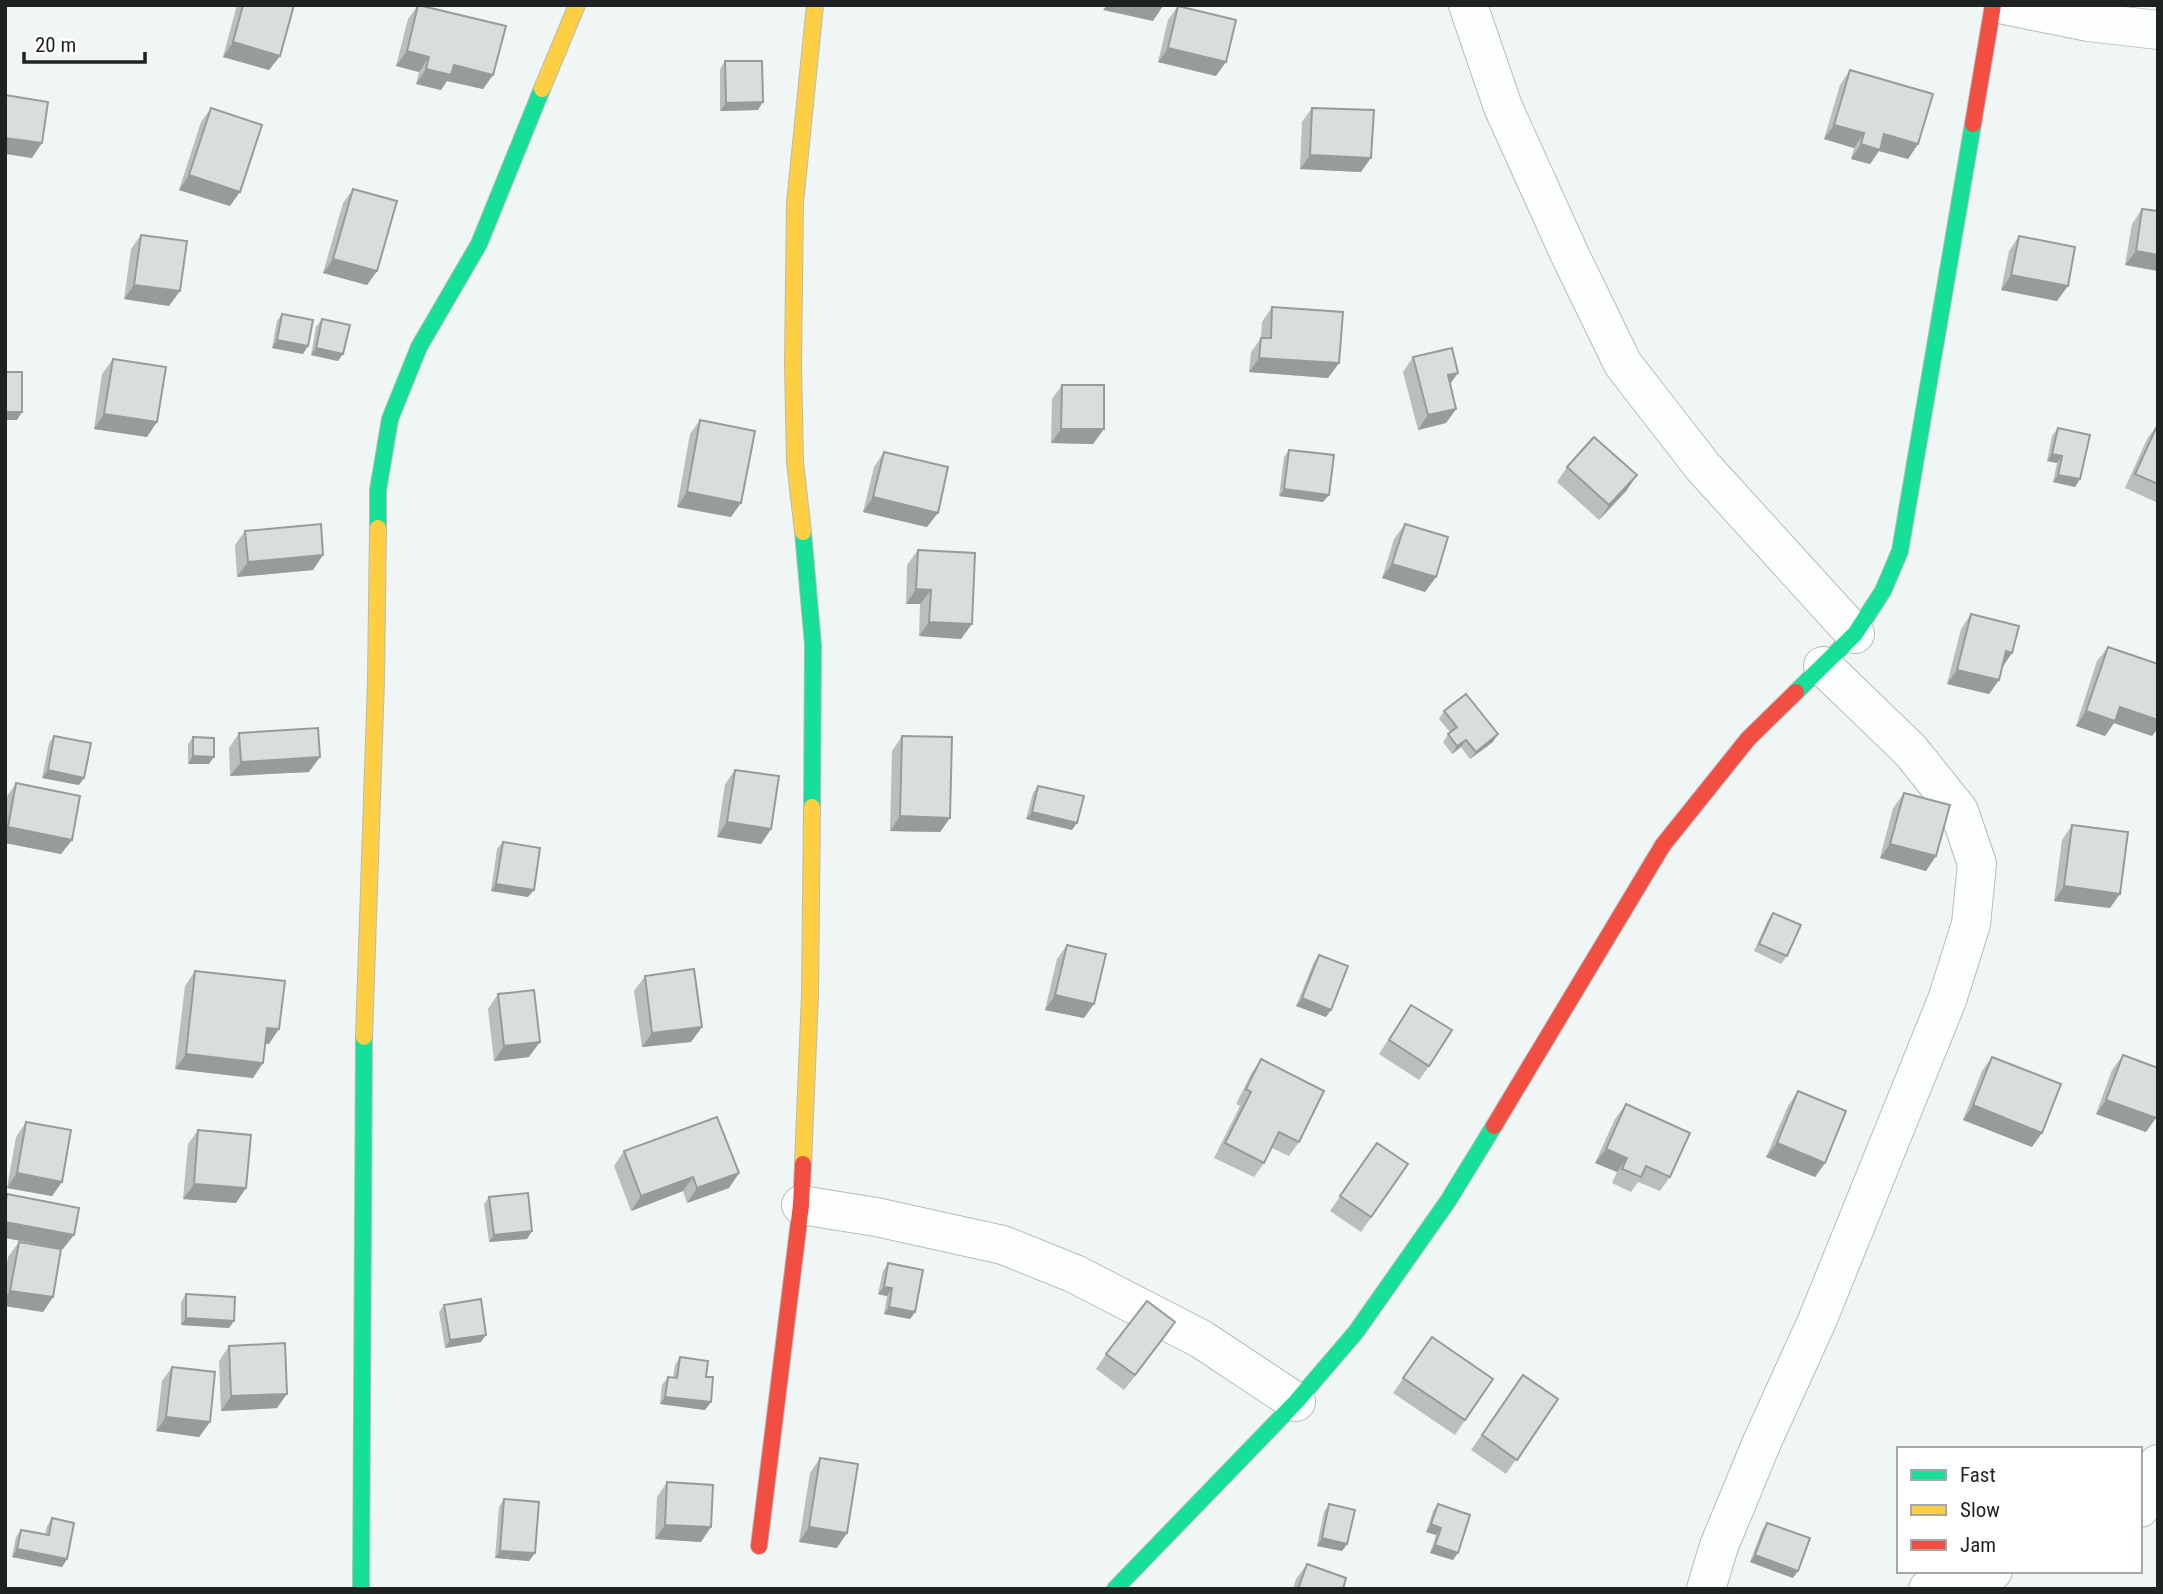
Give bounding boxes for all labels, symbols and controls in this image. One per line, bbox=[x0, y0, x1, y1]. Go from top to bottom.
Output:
scale bar bbox=[24, 21, 145, 65]
text: 20 m bbox=[35, 33, 76, 57]
legend bbox=[1897, 1447, 2142, 1573]
text: Fast bbox=[1960, 1463, 1996, 1487]
text: Slow bbox=[1960, 1498, 2000, 1522]
text: Jam bbox=[1960, 1533, 1996, 1557]

